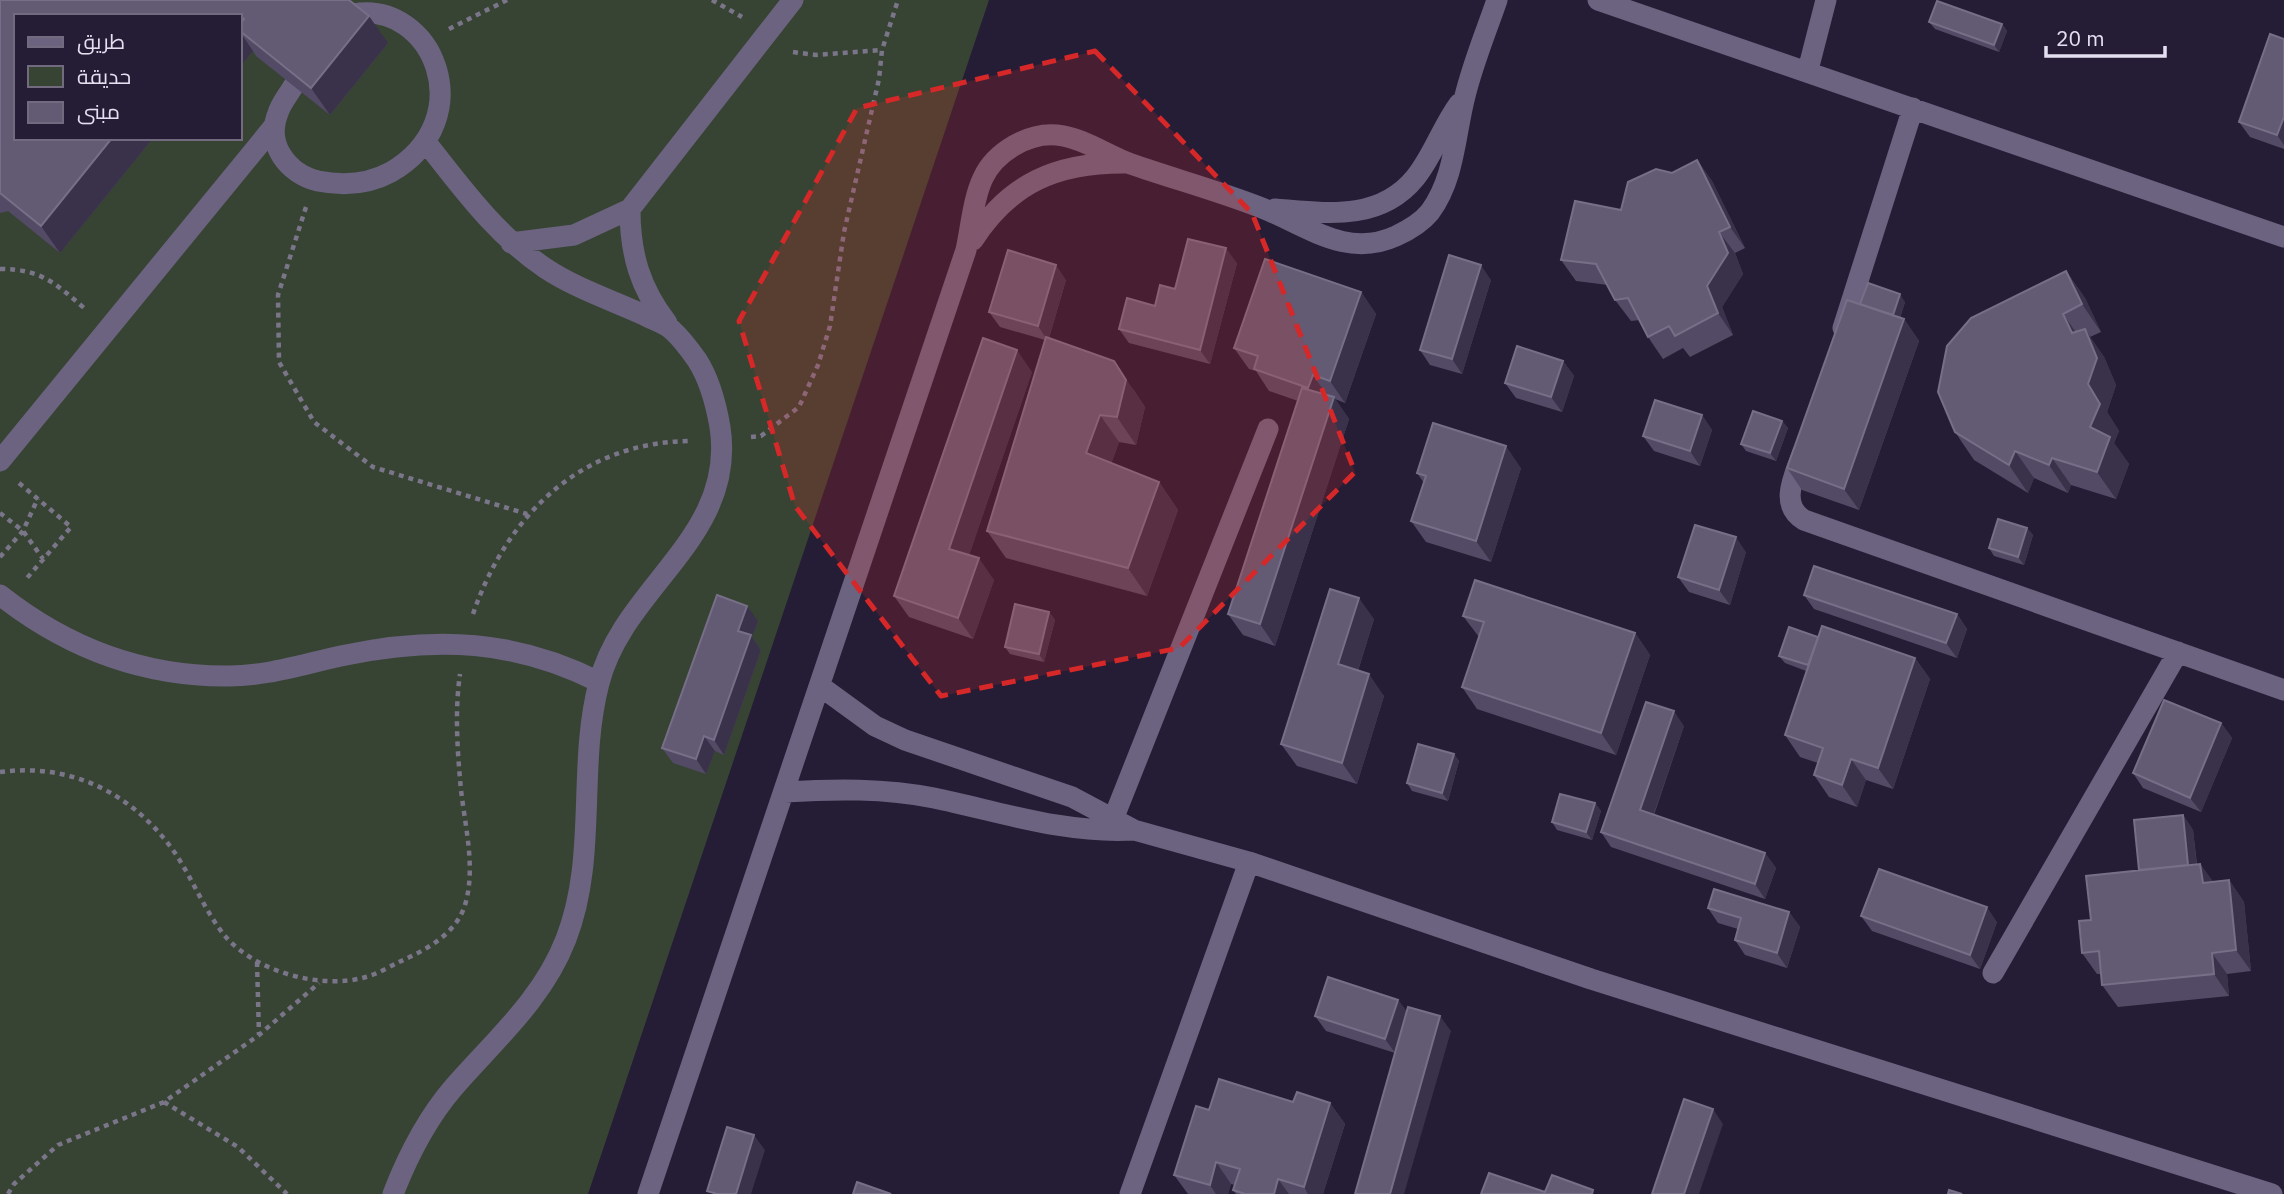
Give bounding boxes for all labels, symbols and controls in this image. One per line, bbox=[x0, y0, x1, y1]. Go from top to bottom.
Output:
legend bbox=[14, 14, 242, 140]
scale bar bbox=[2046, 14, 2165, 58]
text: 20 m bbox=[2056, 24, 2105, 52]
text: طريق bbox=[77, 27, 125, 55]
text: حديقة bbox=[77, 62, 131, 90]
text: مبنى bbox=[77, 97, 120, 125]

